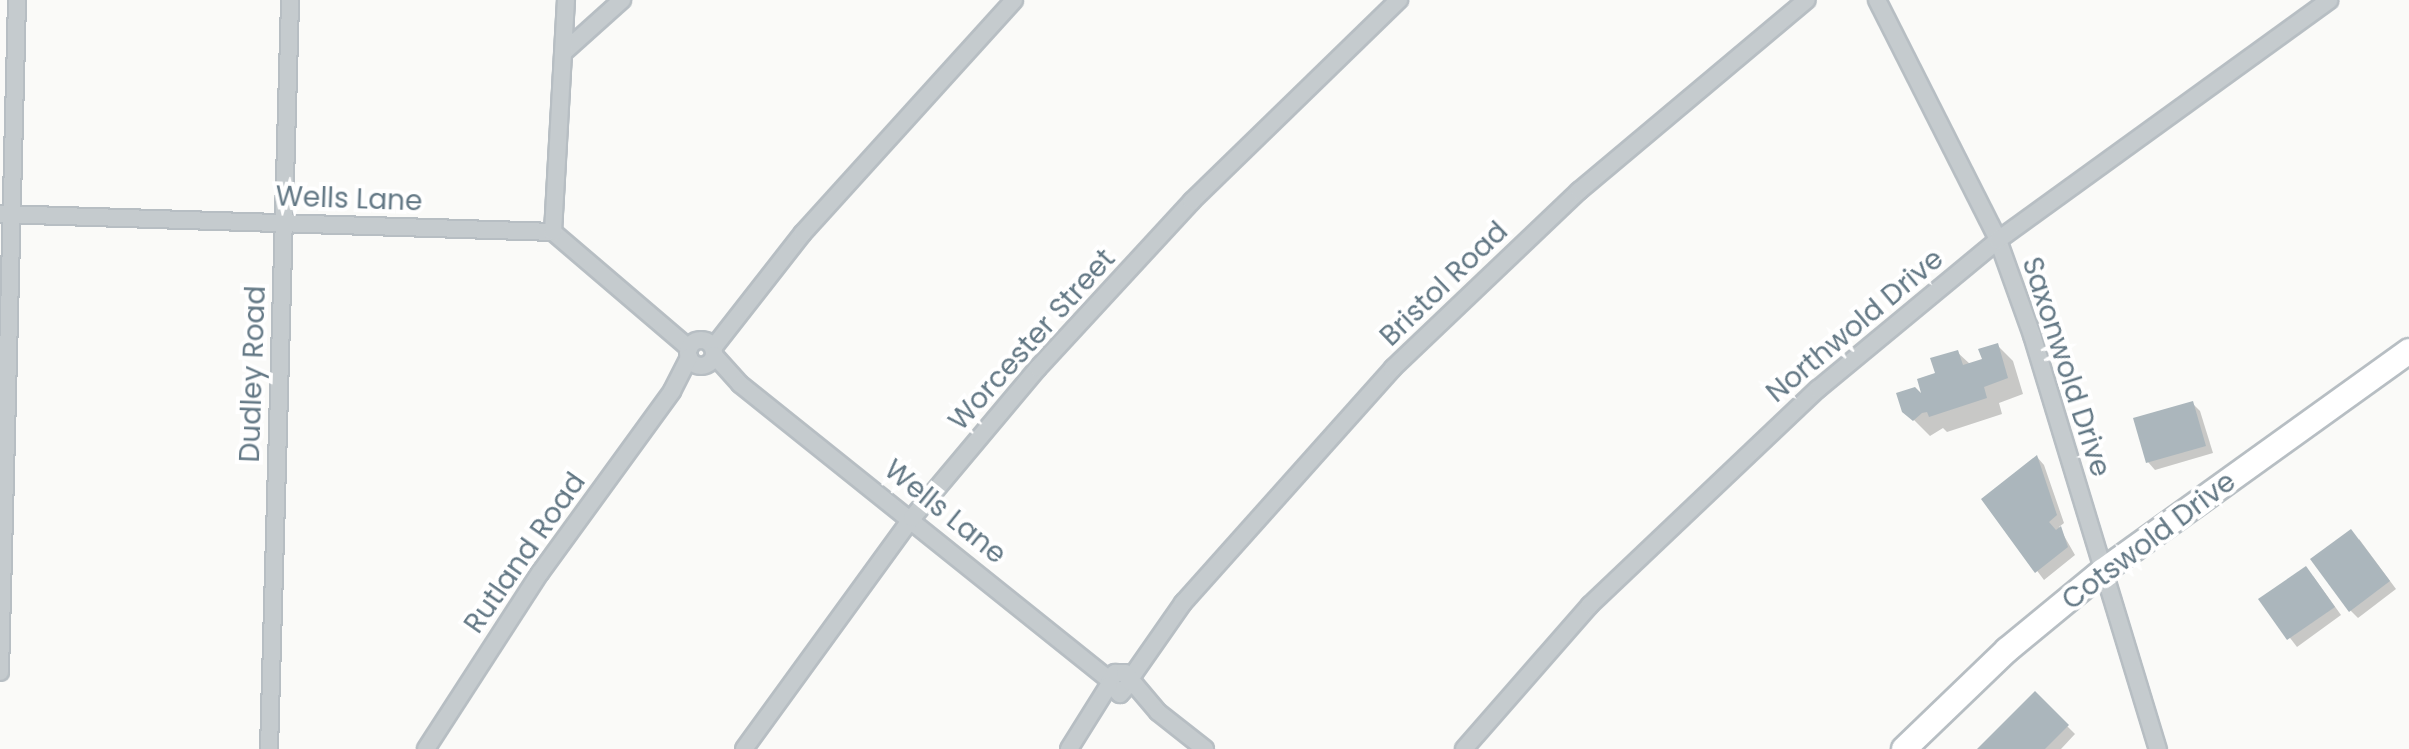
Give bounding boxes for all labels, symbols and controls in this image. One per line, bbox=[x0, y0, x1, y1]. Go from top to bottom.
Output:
street label: Wells Lane bbox=[275, 180, 423, 218]
street label: Bristol Road bbox=[1373, 215, 1515, 353]
street label: Northwold Drive bbox=[1760, 242, 1950, 410]
street label: Worcester Street bbox=[942, 243, 1122, 437]
street label: Saxonwold Drive bbox=[2015, 253, 2117, 481]
street label: Dudley Road bbox=[233, 285, 273, 463]
street label: Wells Lane bbox=[877, 453, 1013, 571]
street label: Cotswold Drive bbox=[2056, 465, 2242, 617]
street label: Rutland Road bbox=[457, 466, 593, 640]

